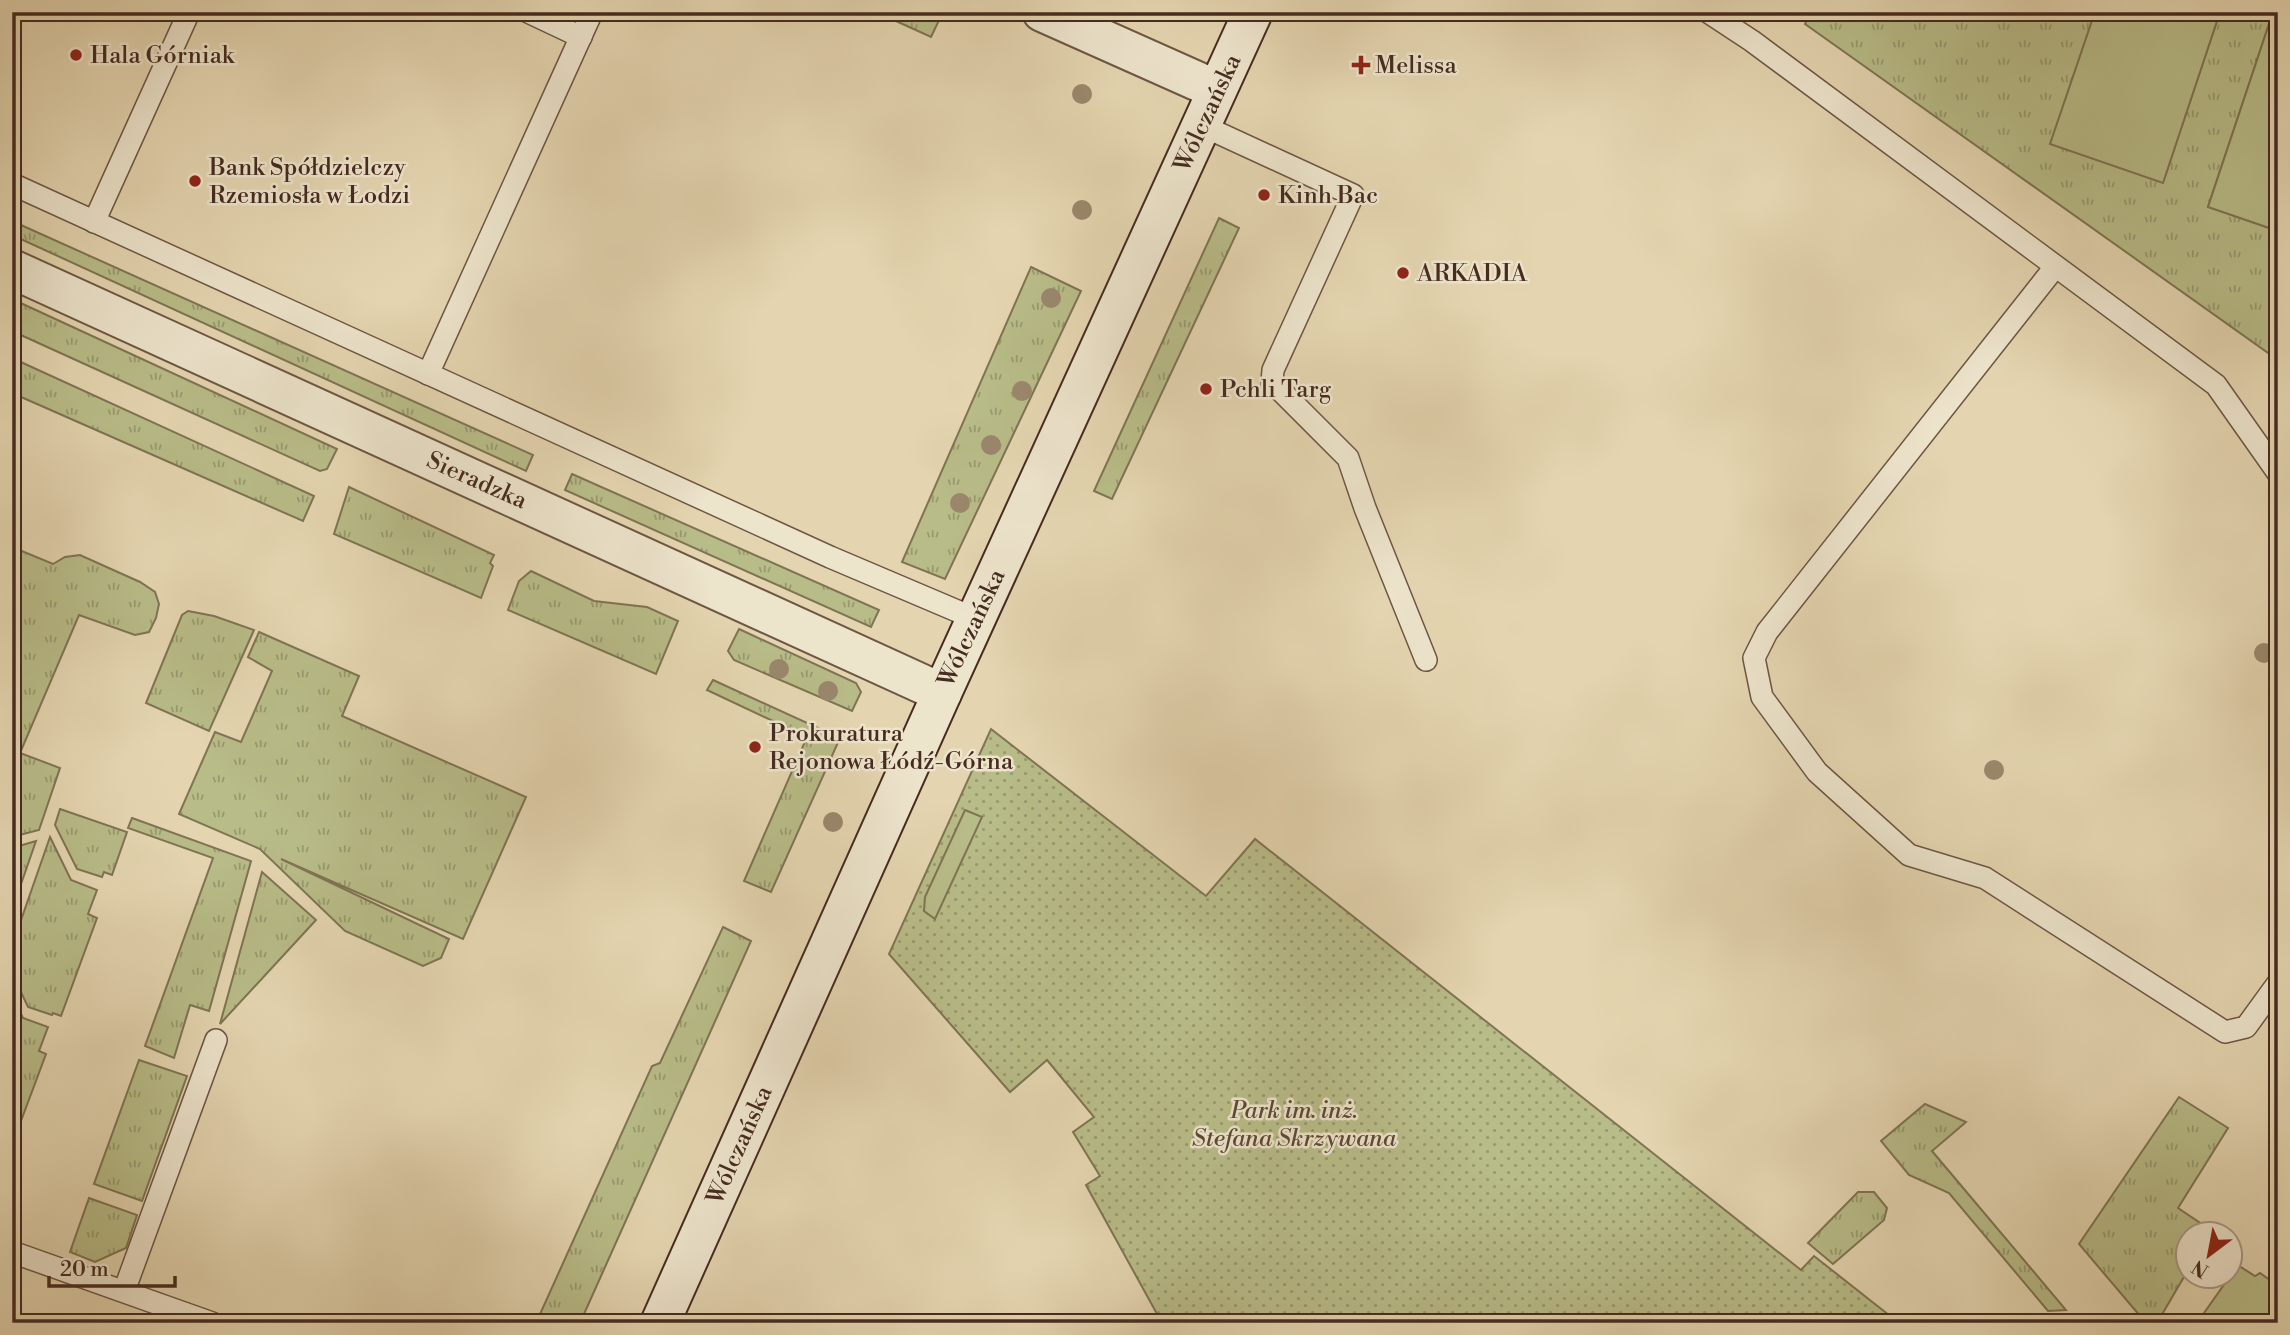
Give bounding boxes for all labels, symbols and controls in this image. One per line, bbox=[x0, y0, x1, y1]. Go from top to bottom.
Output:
place label: Hala Górniak bbox=[90, 41, 236, 71]
marker: Hala Górniak bbox=[68, 47, 84, 63]
street label: Wólczańska bbox=[1167, 49, 1249, 178]
place label: Melissa bbox=[1375, 51, 1457, 81]
marker: Melissa bbox=[1353, 57, 1369, 73]
place label: Bank Spółdzielczy Rzemiosła w Łodzi bbox=[208, 153, 410, 211]
marker: Bank Spółdzielczy Rzemiosła w Łodzi bbox=[187, 173, 203, 189]
place label: Kinh Bac bbox=[1278, 181, 1378, 211]
marker: Kinh Bac bbox=[1256, 187, 1272, 203]
place label: ARKADIA bbox=[1416, 259, 1528, 289]
marker: ARKADIA bbox=[1395, 265, 1411, 281]
place label: Pchli Targ bbox=[1220, 375, 1332, 405]
marker: Pchli Targ bbox=[1198, 381, 1214, 397]
street label: Sieradzka bbox=[422, 445, 532, 517]
street label: Wólczańska bbox=[931, 564, 1013, 693]
place label: Prokuratura Rejonowa Łódź-Górna bbox=[769, 719, 1014, 777]
marker: Prokuratura Rejonowa Łódź-Górna bbox=[747, 739, 763, 755]
street label: Wólczańska bbox=[700, 1081, 780, 1210]
park label: Park im. inż. Stefana Skrzywana bbox=[1192, 1096, 1397, 1154]
north arrow bbox=[2174, 1220, 2244, 1290]
scale bar bbox=[49, 1244, 175, 1288]
text: N bbox=[2188, 1254, 2213, 1283]
text: 20 m bbox=[60, 1257, 109, 1283]

